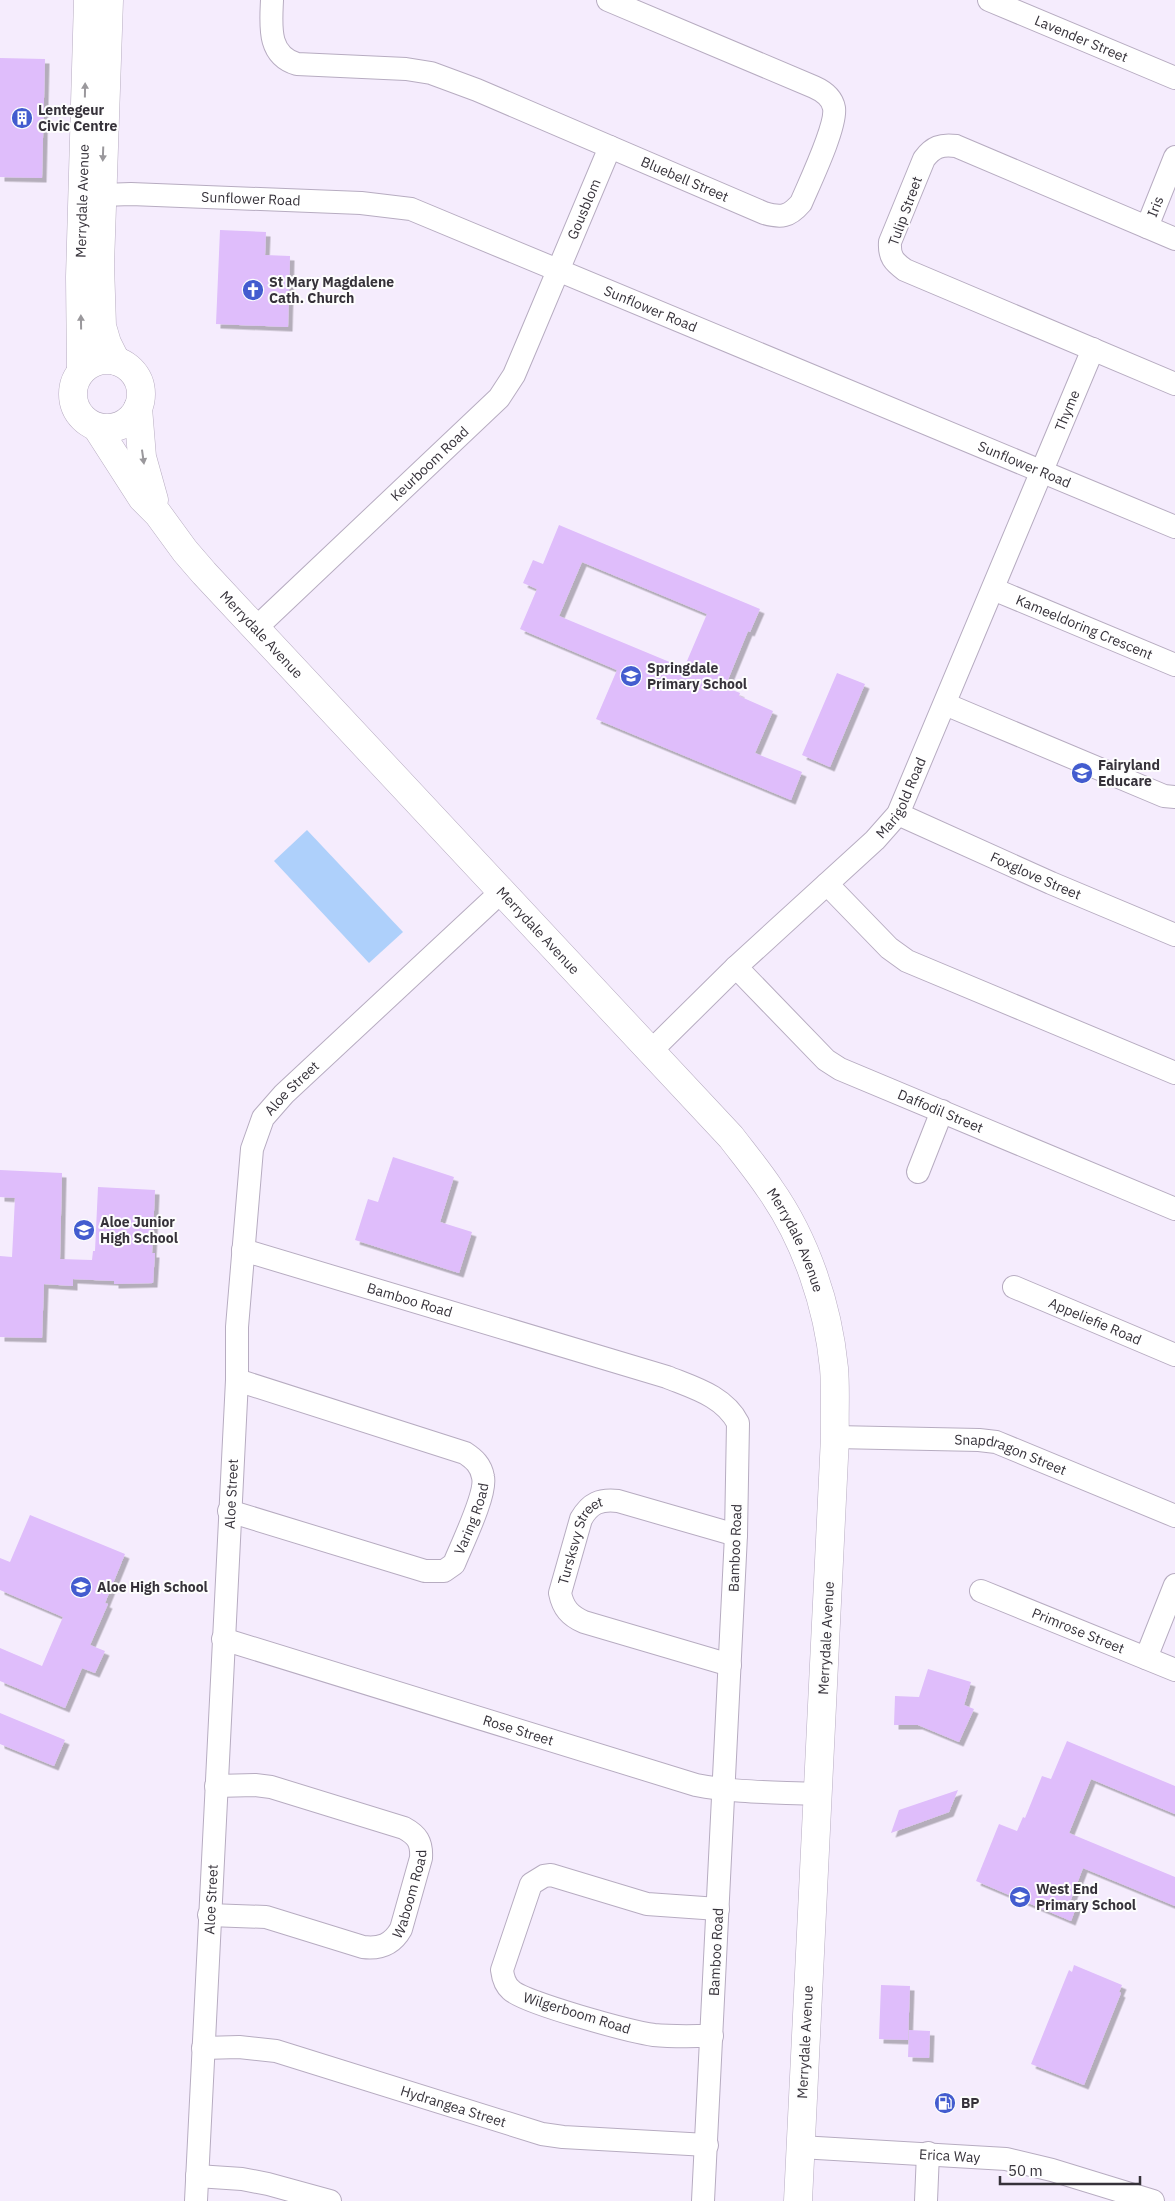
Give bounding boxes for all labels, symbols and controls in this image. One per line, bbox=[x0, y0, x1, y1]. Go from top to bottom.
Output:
street label: Lavender Street bbox=[1032, 11, 1131, 66]
one-way arrow bbox=[81, 82, 89, 98]
place label: Lentegeur Civic Centre bbox=[38, 101, 117, 135]
building icon: Lentegeur Civic Centre bbox=[10, 106, 34, 130]
street label: Merrydale Avenue bbox=[72, 144, 93, 258]
one-way arrow bbox=[99, 146, 107, 162]
street label: Bluebell Street bbox=[638, 152, 731, 206]
street label: Tulip Street bbox=[884, 174, 926, 248]
street label: Gousblom bbox=[563, 176, 605, 242]
street label: Sunflower Road bbox=[201, 188, 301, 210]
street label: Iris bbox=[1143, 193, 1168, 220]
place label: St Mary Magdalene Cath. Church bbox=[269, 273, 394, 307]
church icon: St Mary Magdalene Cath. Church bbox=[241, 278, 265, 302]
street label: Sunflower Road bbox=[601, 281, 700, 336]
one-way arrow bbox=[77, 314, 85, 330]
street label: Thyme bbox=[1051, 387, 1084, 434]
street label: Keurboom Road bbox=[387, 423, 472, 505]
street label: Sunflower Road bbox=[975, 437, 1074, 492]
one-way arrow bbox=[139, 449, 147, 465]
street label: Merrydale Avenue bbox=[216, 587, 307, 682]
street label: Kameeldoring Crescent bbox=[1013, 591, 1156, 664]
place label: Springdale Primary School bbox=[647, 659, 747, 693]
school or university icon: Springdale Primary School bbox=[619, 664, 643, 688]
street label: Marigold Road bbox=[872, 755, 930, 842]
place label: Fairyland Educare bbox=[1098, 756, 1160, 790]
school or university icon: Fairyland Educare bbox=[1070, 761, 1094, 785]
street label: Foxglove Street bbox=[988, 848, 1084, 904]
street label: Merrydale Avenue bbox=[493, 883, 584, 978]
street label: Aloe Street bbox=[260, 1057, 323, 1119]
street label: Daffodil Street bbox=[895, 1085, 986, 1137]
street label: Merrydale Avenue bbox=[763, 1184, 828, 1295]
place label: Aloe Junior High School bbox=[100, 1213, 178, 1247]
school or university icon: Aloe Junior High School bbox=[72, 1218, 96, 1242]
street label: Bamboo Road bbox=[365, 1279, 455, 1321]
street label: Appeliefie Road bbox=[1046, 1294, 1144, 1349]
street label: Snapdragon Street bbox=[954, 1430, 1069, 1479]
street label: Aloe Street bbox=[221, 1458, 242, 1529]
street label: Varing Road bbox=[450, 1482, 492, 1557]
street label: Tursksvy Street bbox=[554, 1492, 605, 1587]
street label: Bamboo Road bbox=[724, 1504, 746, 1592]
school or university icon: Aloe High School bbox=[69, 1575, 93, 1599]
place label: Aloe High School bbox=[97, 1578, 208, 1596]
street label: Merrydale Avenue bbox=[814, 1581, 838, 1695]
street label: Primrose Street bbox=[1029, 1604, 1127, 1658]
street label: Rose Street bbox=[481, 1711, 556, 1750]
street label: Waboom Road bbox=[388, 1850, 430, 1942]
street label: Aloe Street bbox=[200, 1864, 222, 1935]
place label: West End Primary School bbox=[1036, 1880, 1136, 1914]
school or university icon: West End Primary School bbox=[1008, 1885, 1032, 1909]
street label: Bamboo Road bbox=[705, 1908, 727, 1996]
street label: Merrydale Avenue bbox=[793, 1985, 817, 2099]
street label: Wilgerboom Road bbox=[521, 1988, 633, 2038]
street label: Hydrangea Street bbox=[398, 2081, 508, 2131]
fuel station icon: BP bbox=[933, 2091, 957, 2115]
place label: BP bbox=[961, 2094, 980, 2112]
street label: Erica Way bbox=[919, 2145, 981, 2166]
scale bar bbox=[1000, 2154, 1140, 2186]
text: 50 m bbox=[1008, 2161, 1043, 2180]

